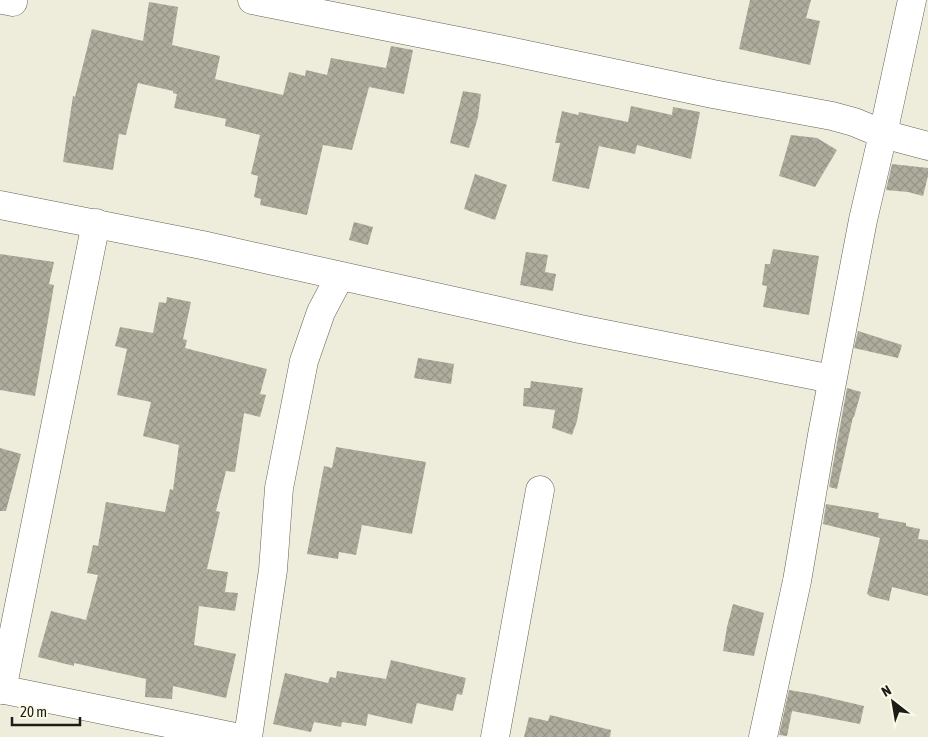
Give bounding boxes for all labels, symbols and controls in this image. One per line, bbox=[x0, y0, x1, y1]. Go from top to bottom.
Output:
north arrow bbox=[868, 677, 918, 727]
text: N bbox=[879, 682, 894, 700]
scale bar bbox=[12, 694, 80, 726]
text: 20 m bbox=[20, 703, 47, 720]

